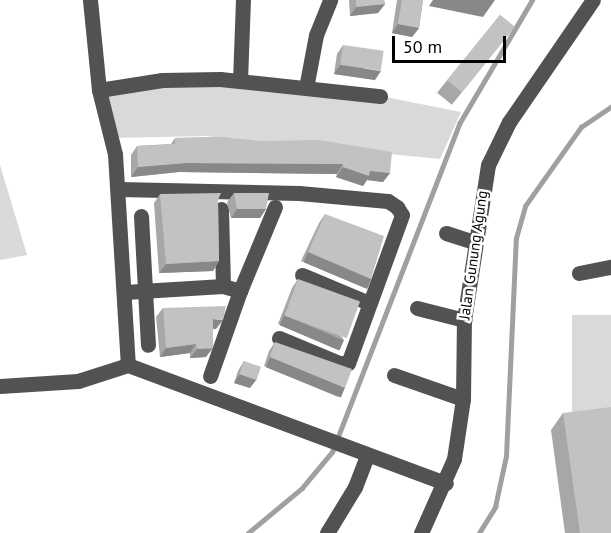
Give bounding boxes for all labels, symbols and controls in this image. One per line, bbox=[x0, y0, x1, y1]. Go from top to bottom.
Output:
scale bar bbox=[395, 24, 509, 62]
text: 50 m bbox=[403, 35, 442, 58]
street label: Jalan Gunung Agung bbox=[455, 189, 491, 321]

